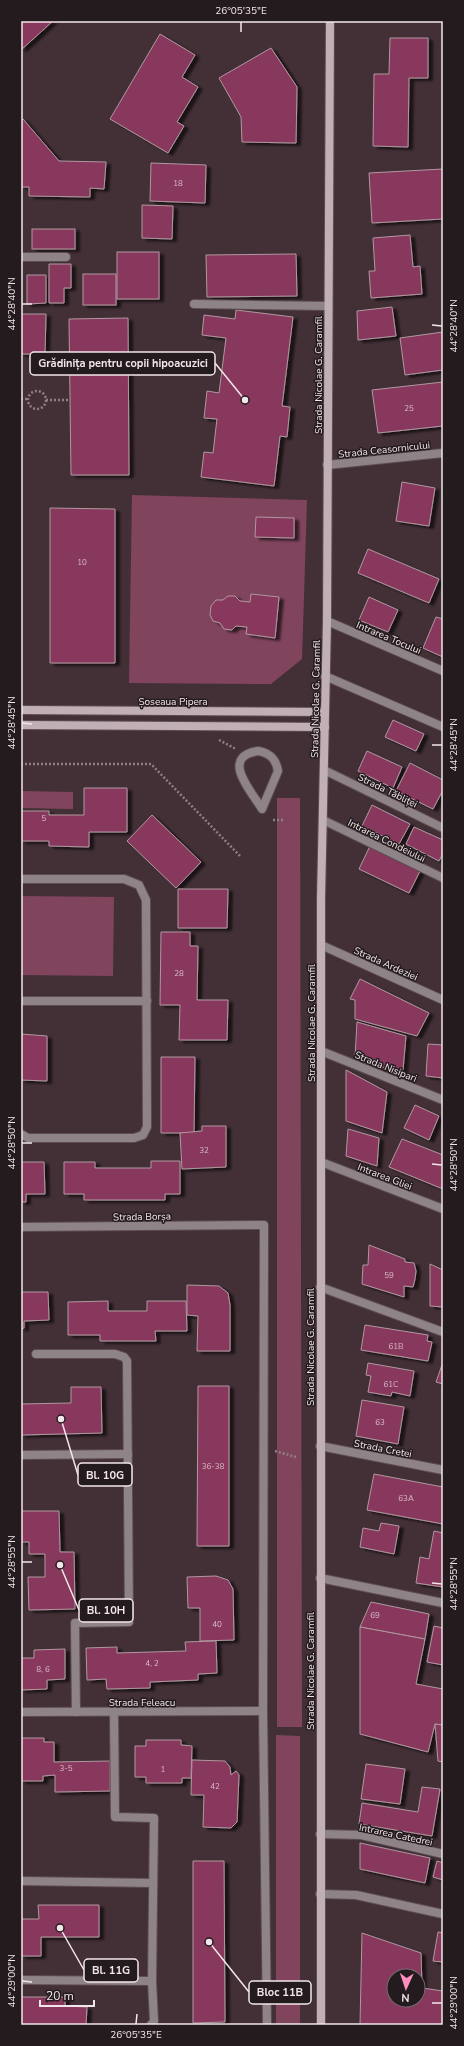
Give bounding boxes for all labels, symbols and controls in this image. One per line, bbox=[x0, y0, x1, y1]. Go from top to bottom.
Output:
text: 26°05'35"E bbox=[215, 4, 267, 18]
house number: 18 bbox=[173, 178, 183, 189]
text: 44°28'40"N bbox=[5, 277, 19, 331]
text: 44°28'40"N bbox=[447, 299, 461, 353]
street label: Strada Nicolae G. Caramfil bbox=[312, 316, 326, 434]
callout: Grădinița pentru copii hipoacuzici bbox=[30, 352, 215, 375]
text: Grădinița pentru copii hipoacuzici bbox=[38, 356, 208, 371]
house number: 25 bbox=[404, 403, 414, 414]
street label: Strada Ceasornicului bbox=[338, 438, 431, 462]
house number: 10 bbox=[77, 557, 87, 568]
street label: Intrarea Tocului bbox=[354, 618, 423, 658]
street label: Strada Nicolae G. Caramfil bbox=[308, 640, 324, 758]
street label: Șoseaua Pipera bbox=[138, 695, 208, 709]
text: 44°28'45"N bbox=[5, 696, 19, 750]
text: 44°28'45"N bbox=[447, 718, 461, 772]
street label: Strada Tăbliței bbox=[355, 770, 420, 811]
house number: 5 bbox=[42, 813, 47, 824]
street label: Intrarea Condeiului bbox=[345, 816, 428, 866]
street label: Strada Ardeziei bbox=[351, 944, 420, 984]
street label: Strada Nicolae G. Caramfil bbox=[305, 964, 319, 1082]
house number: 28 bbox=[174, 968, 184, 979]
street label: Strada Nisipari bbox=[352, 1048, 419, 1086]
text: 44°28'50"N bbox=[5, 1116, 19, 1170]
text: 44°28'50"N bbox=[447, 1138, 461, 1192]
house number: 32 bbox=[199, 1145, 209, 1156]
street label: Intrarea Gliei bbox=[355, 1160, 414, 1194]
street label: Strada Borșa bbox=[113, 1209, 171, 1225]
house number: 59 bbox=[384, 1270, 394, 1281]
street label: Strada Nicolae G. Caramfil bbox=[304, 1288, 318, 1406]
house number: 61B bbox=[388, 1341, 404, 1352]
house number: 61C bbox=[384, 1379, 399, 1390]
house number: 63 bbox=[375, 1417, 385, 1428]
street label: Strada Cretei bbox=[353, 1436, 413, 1461]
house number: 36-38 bbox=[202, 1461, 224, 1472]
callout: Bl. 10G bbox=[78, 1463, 132, 1486]
text: Bl. 10G bbox=[86, 1468, 124, 1483]
house number: 63A bbox=[398, 1493, 414, 1504]
text: 44°28'55"N bbox=[5, 1535, 19, 1589]
text: 44°28'55"N bbox=[447, 1557, 461, 1611]
callout: Bl. 10H bbox=[79, 1599, 133, 1622]
text: Bl. 10H bbox=[87, 1603, 125, 1618]
house number: 69 bbox=[370, 1610, 380, 1621]
street label: Strada Nicolae G. Caramfil bbox=[304, 1612, 318, 1730]
house number: 40 bbox=[212, 1619, 222, 1630]
house number: 4, 2 bbox=[145, 1658, 159, 1669]
house number: 8, 6 bbox=[36, 1664, 50, 1675]
street label: Strada Feleacu bbox=[109, 1696, 175, 1710]
house number: 3-5 bbox=[60, 1763, 73, 1774]
house number: 1 bbox=[161, 1764, 166, 1775]
house number: 42 bbox=[210, 1781, 220, 1792]
street label: Intrarea Catedrei bbox=[358, 1820, 434, 1850]
text: 44°29'00"N bbox=[5, 1954, 19, 2008]
callout: Bl. 11G bbox=[84, 1959, 138, 1982]
text: Bl. 11G bbox=[92, 1963, 130, 1978]
north arrow bbox=[386, 1968, 426, 2008]
text: 44°29'00"N bbox=[447, 1976, 461, 2030]
callout: Bloc 11B bbox=[249, 1981, 311, 2004]
scale bar bbox=[40, 1982, 94, 2008]
text: Bloc 11B bbox=[257, 1985, 303, 2000]
text: 20 m bbox=[46, 1988, 74, 2004]
text: N bbox=[401, 1990, 410, 2005]
text: 26°05'35"E bbox=[110, 2028, 162, 2042]

